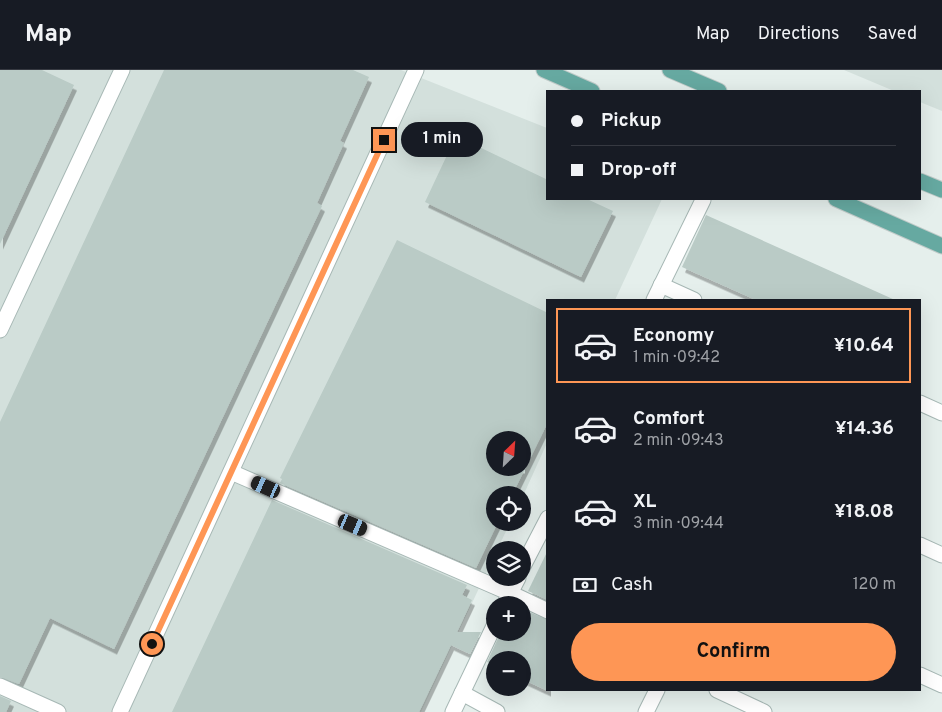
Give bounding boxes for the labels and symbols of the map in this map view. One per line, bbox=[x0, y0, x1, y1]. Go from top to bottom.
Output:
callout: 1 min bbox=[402, 122, 484, 158]
route end bbox=[373, 129, 395, 151]
north arrow bbox=[486, 431, 531, 476]
car bbox=[249, 474, 282, 500]
car bbox=[336, 512, 369, 538]
route start bbox=[141, 633, 163, 655]

